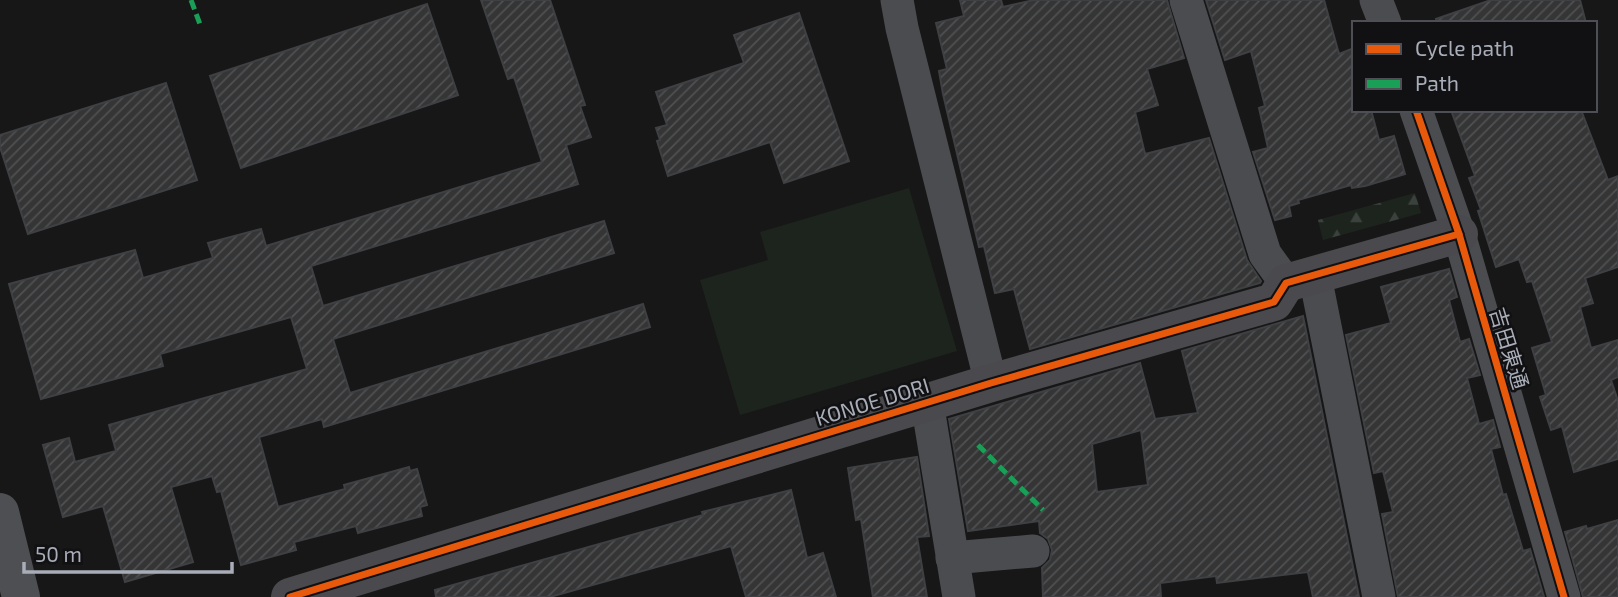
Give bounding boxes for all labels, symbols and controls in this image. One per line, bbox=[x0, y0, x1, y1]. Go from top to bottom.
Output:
legend bbox=[1352, 21, 1597, 112]
text: Cycle path bbox=[1415, 35, 1514, 60]
text: Path bbox=[1415, 70, 1459, 95]
street label: 吉田東通 bbox=[1486, 304, 1534, 392]
street label: KONOE DORI bbox=[812, 372, 932, 430]
scale bar bbox=[24, 530, 233, 574]
text: 50 m bbox=[35, 541, 82, 566]

